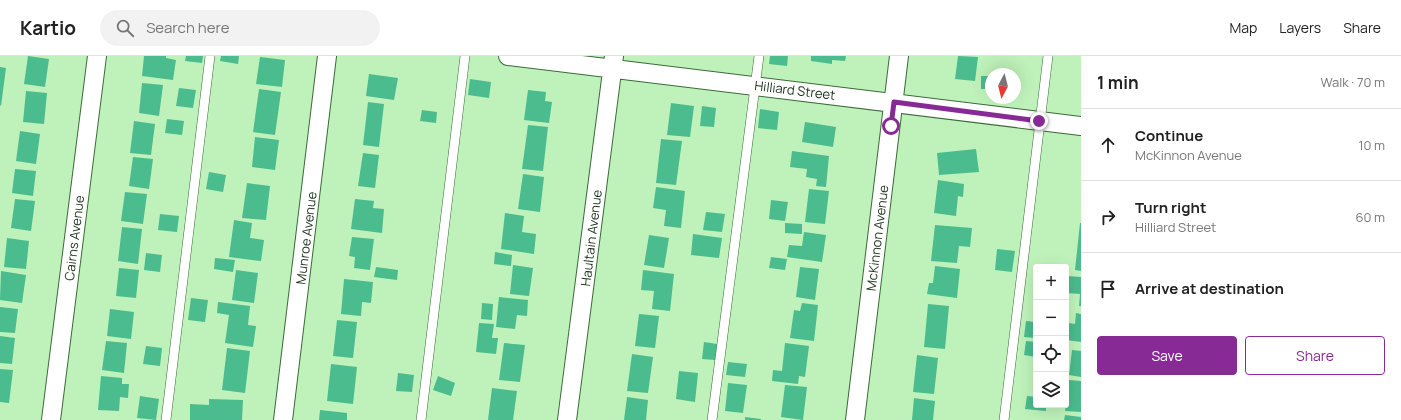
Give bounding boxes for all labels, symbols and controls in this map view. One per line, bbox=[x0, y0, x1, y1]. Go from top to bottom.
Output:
search box bbox=[100, 10, 380, 46]
text: Kartio bbox=[20, 15, 76, 41]
icon: search bbox=[114, 17, 136, 39]
text: Search here bbox=[146, 17, 230, 38]
text: Map bbox=[1229, 18, 1257, 37]
text: Layers bbox=[1279, 18, 1321, 37]
text: Share bbox=[1343, 18, 1381, 37]
north arrow bbox=[985, 68, 1021, 104]
text: 1 min bbox=[1097, 71, 1139, 94]
text: Walk · 70 m bbox=[1320, 73, 1385, 91]
street label: Hilliard Street bbox=[754, 76, 836, 104]
route end bbox=[1030, 112, 1048, 130]
route start bbox=[882, 117, 900, 135]
text: Continue bbox=[1135, 125, 1203, 146]
icon: ahead bbox=[1097, 134, 1119, 156]
text: 10 m bbox=[1358, 136, 1385, 154]
text: McKinnon Avenue bbox=[1135, 146, 1242, 164]
street label: McKinnon Avenue bbox=[862, 184, 892, 292]
street label: Haultain Avenue bbox=[576, 188, 606, 287]
street label: Munroe Avenue bbox=[291, 190, 321, 285]
street label: Cairns Avenue bbox=[60, 194, 88, 282]
text: Turn right bbox=[1135, 197, 1206, 218]
icon: right bbox=[1097, 206, 1119, 228]
text: 60 m bbox=[1355, 208, 1385, 226]
text: Hilliard Street bbox=[1135, 218, 1216, 236]
map controls bbox=[1033, 264, 1069, 408]
button: + bbox=[1033, 264, 1069, 300]
icon: arrive bbox=[1097, 278, 1119, 300]
text: Arrive at destination bbox=[1135, 278, 1284, 299]
button: − bbox=[1033, 300, 1069, 336]
button: locate bbox=[1033, 336, 1069, 372]
button: Save bbox=[1097, 336, 1237, 375]
button: Share bbox=[1245, 336, 1385, 375]
button: layers bbox=[1033, 372, 1069, 408]

